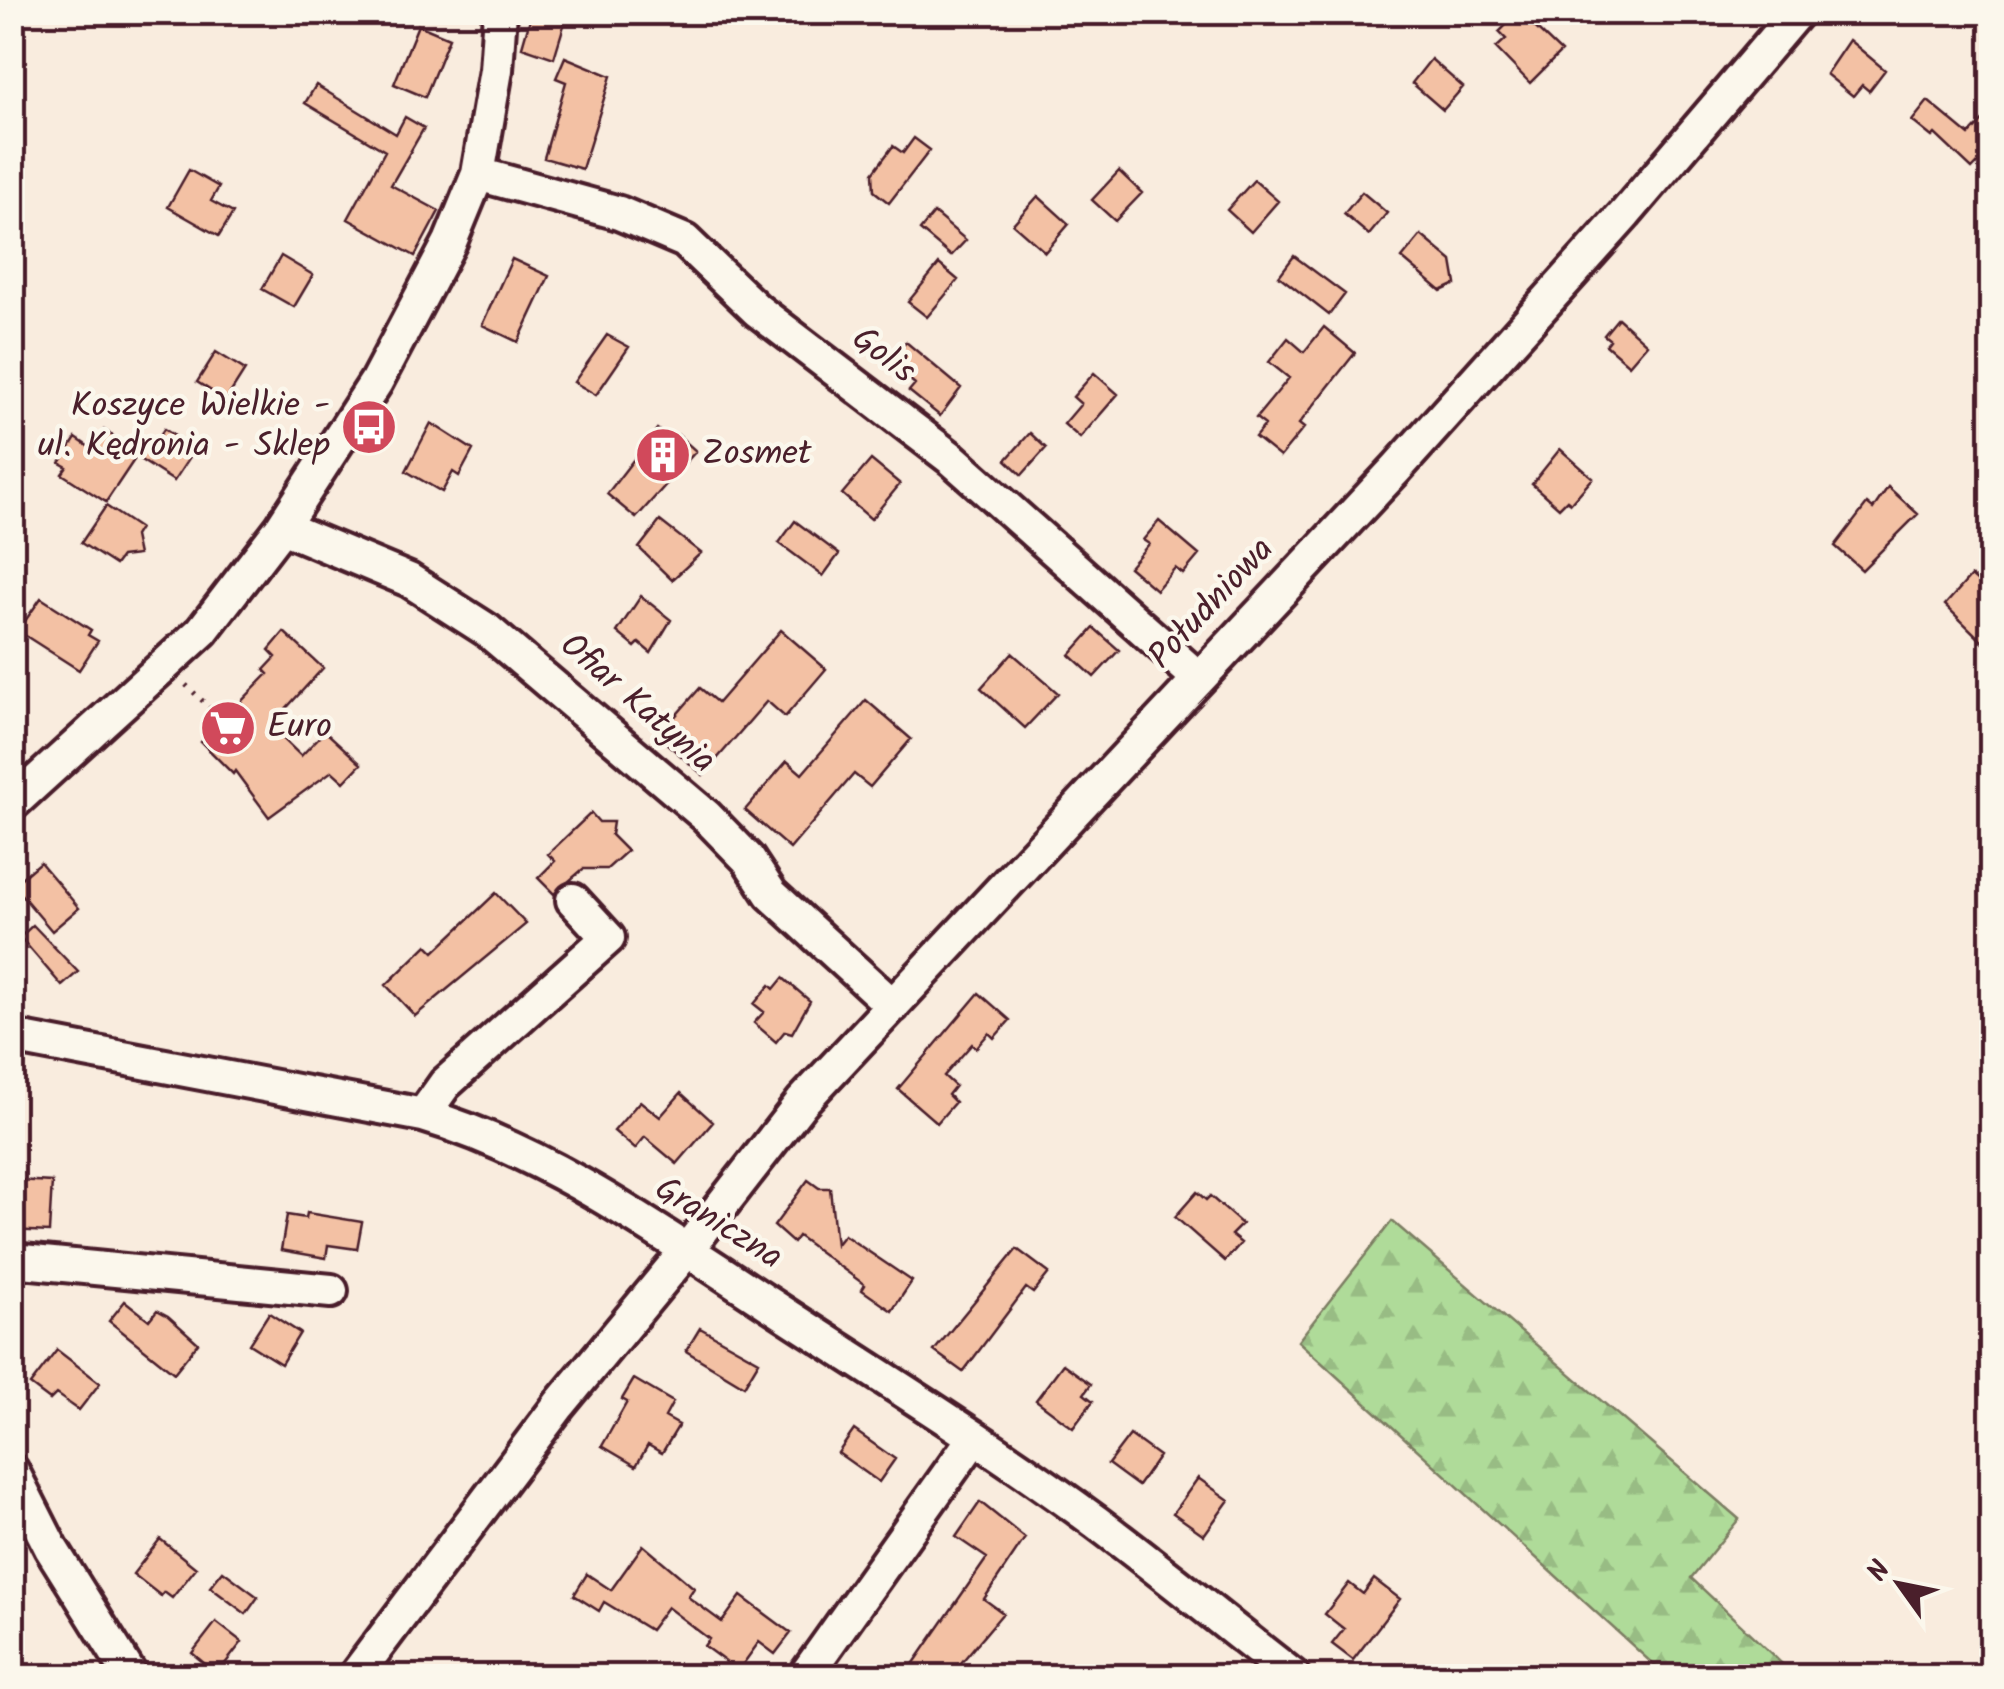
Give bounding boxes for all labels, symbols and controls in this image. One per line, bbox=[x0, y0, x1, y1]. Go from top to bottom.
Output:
street label: Golis bbox=[839, 313, 927, 399]
place label: Koszyce Wielkie - ul. Kędronia - Sklep bbox=[38, 379, 330, 475]
bus stop icon: Koszyce Wielkie - ul. Kędronia - Sklep bbox=[339, 397, 399, 457]
building icon: Zosmet bbox=[633, 425, 693, 485]
place label: Zosmet bbox=[702, 427, 812, 483]
street label: Południowa bbox=[1135, 525, 1289, 683]
street label: Ofiar Katynia bbox=[546, 620, 728, 788]
supermarket icon: Euro bbox=[198, 698, 258, 758]
place label: Euro bbox=[267, 700, 332, 756]
street label: Graniczna bbox=[643, 1163, 793, 1285]
north arrow bbox=[1849, 1534, 1949, 1634]
text: N bbox=[1856, 1552, 1904, 1591]

